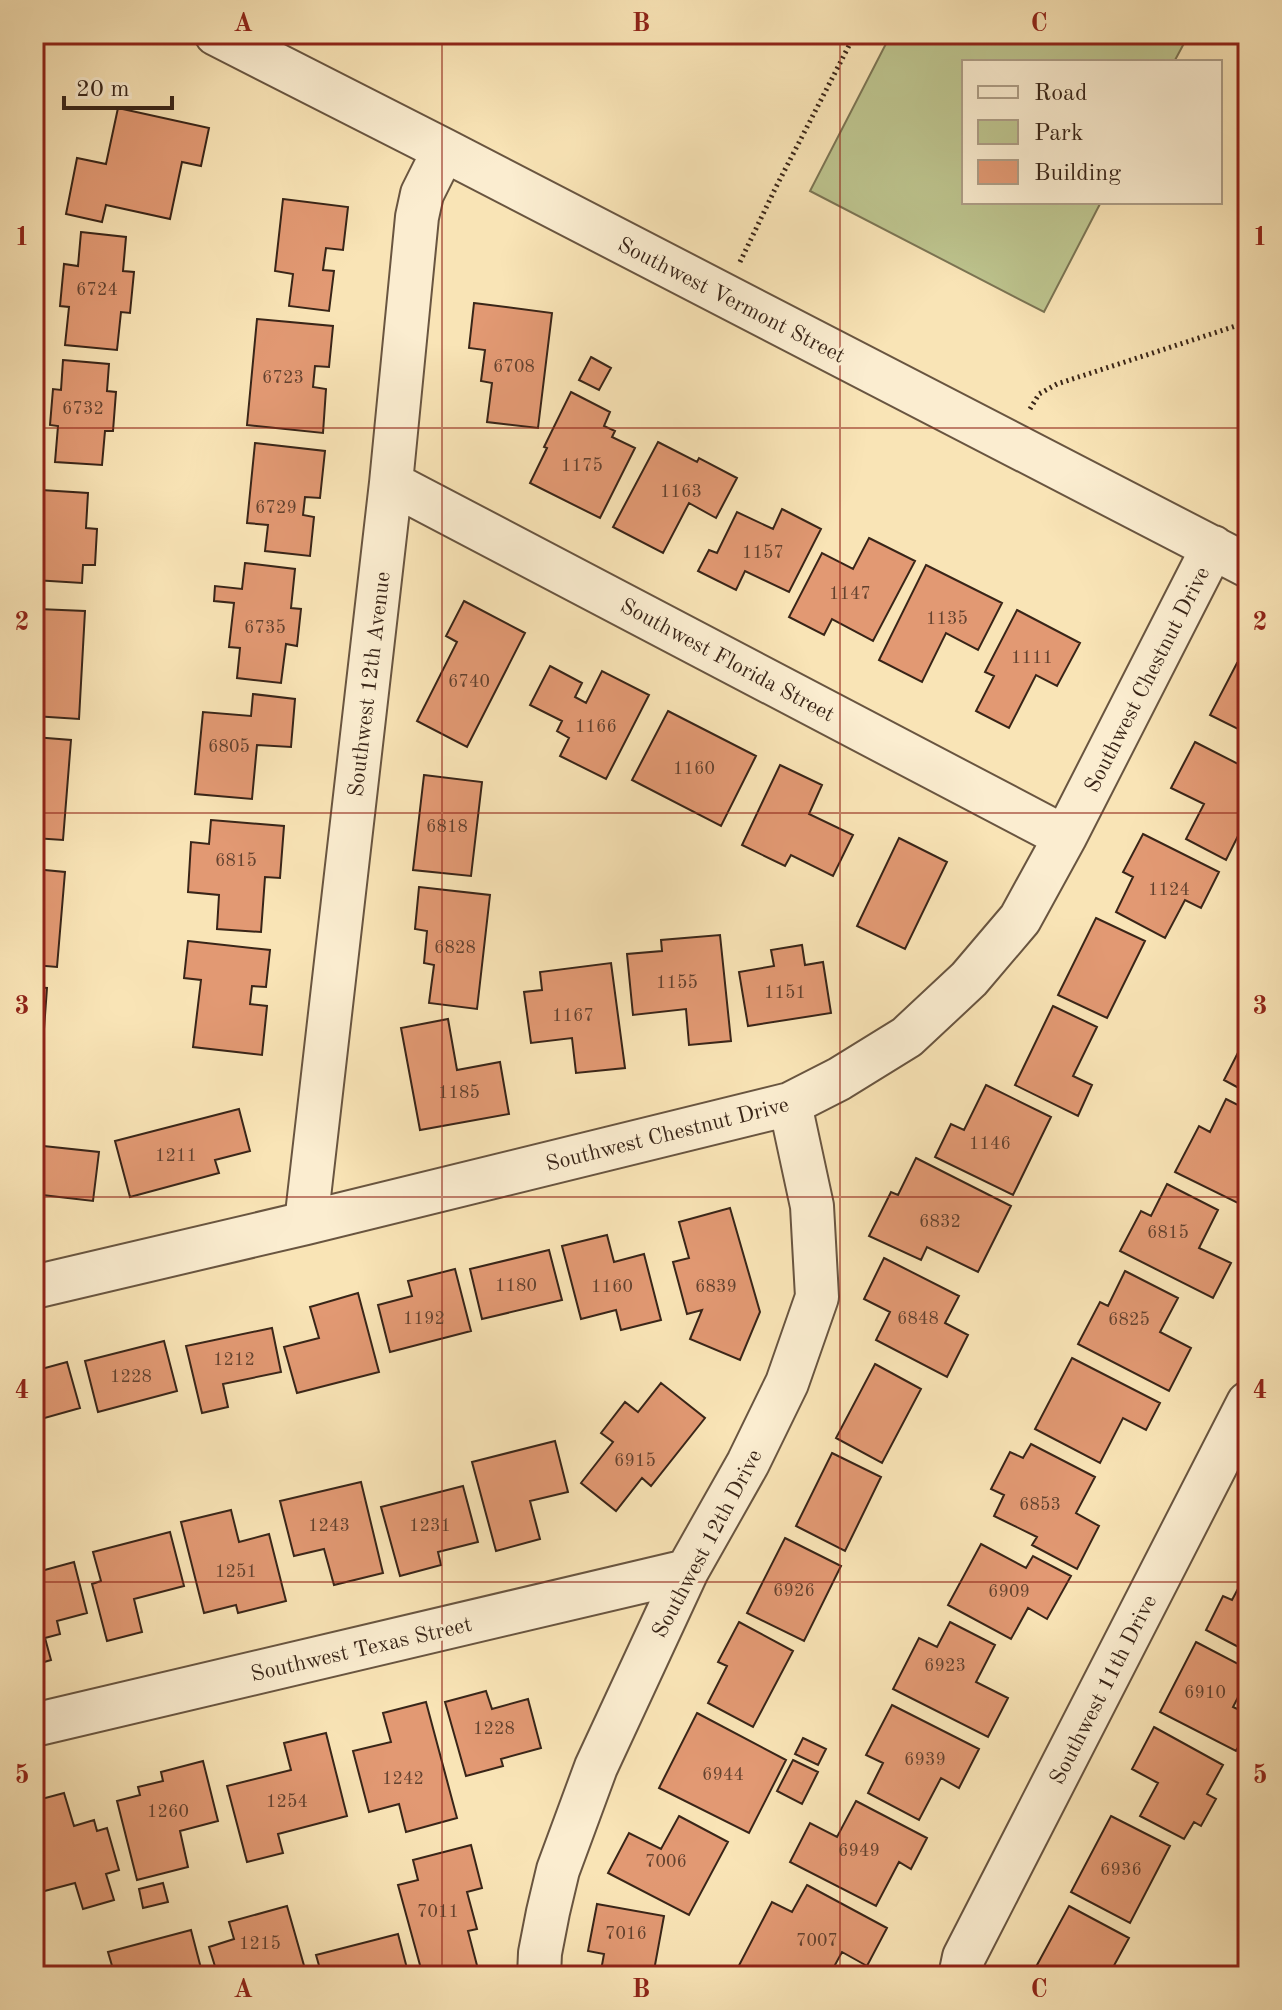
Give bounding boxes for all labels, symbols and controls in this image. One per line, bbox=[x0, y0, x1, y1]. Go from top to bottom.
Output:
text: A bbox=[233, 11, 253, 37]
text: B bbox=[632, 11, 650, 37]
text: C bbox=[1030, 11, 1048, 37]
scale bar bbox=[64, 60, 172, 110]
legend bbox=[962, 60, 1222, 204]
text: 20 m bbox=[76, 78, 130, 102]
text: Road bbox=[1034, 82, 1087, 106]
text: Park bbox=[1034, 122, 1083, 146]
text: Building bbox=[1034, 162, 1121, 186]
text: 1 bbox=[14, 225, 30, 251]
text: 1 bbox=[1252, 225, 1268, 251]
street label: Southwest Vermont Street bbox=[614, 234, 848, 368]
house number: 6724 bbox=[76, 281, 118, 299]
house number: 6708 bbox=[493, 358, 535, 376]
house number: 6723 bbox=[262, 369, 304, 387]
house number: 6732 bbox=[62, 400, 104, 418]
house number: 1175 bbox=[561, 457, 603, 475]
house number: 1163 bbox=[660, 483, 702, 501]
house number: 6729 bbox=[255, 499, 297, 517]
house number: 1157 bbox=[742, 544, 784, 562]
street label: Southwest Chestnut Drive bbox=[1081, 564, 1214, 796]
street label: Southwest 12th Avenue bbox=[345, 570, 395, 798]
house number: 1147 bbox=[829, 585, 871, 603]
street label: Southwest Florida Street bbox=[616, 595, 838, 727]
text: 2 bbox=[14, 610, 30, 636]
house number: 1135 bbox=[926, 610, 968, 628]
text: 2 bbox=[1252, 610, 1268, 636]
house number: 6735 bbox=[244, 619, 286, 637]
house number: 1111 bbox=[1011, 649, 1053, 667]
house number: 6740 bbox=[448, 673, 490, 691]
house number: 1166 bbox=[575, 718, 617, 736]
house number: 6805 bbox=[208, 738, 250, 756]
house number: 1160 bbox=[673, 760, 715, 778]
house number: 6818 bbox=[426, 818, 468, 836]
house number: 6815 bbox=[215, 852, 257, 870]
house number: 1124 bbox=[1148, 881, 1190, 899]
house number: 6828 bbox=[434, 939, 476, 957]
house number: 1155 bbox=[656, 974, 698, 992]
house number: 1151 bbox=[764, 984, 806, 1002]
text: 3 bbox=[14, 994, 30, 1020]
text: 3 bbox=[1252, 994, 1268, 1020]
house number: 1167 bbox=[552, 1007, 594, 1025]
house number: 1185 bbox=[438, 1084, 480, 1102]
street label: Southwest Chestnut Drive bbox=[544, 1094, 791, 1176]
house number: 1146 bbox=[969, 1135, 1011, 1153]
house number: 1211 bbox=[155, 1147, 197, 1165]
house number: 6832 bbox=[919, 1213, 961, 1231]
house number: 6815 bbox=[1147, 1224, 1189, 1242]
house number: 1180 bbox=[495, 1277, 537, 1295]
house number: 1160 bbox=[591, 1278, 633, 1296]
house number: 6839 bbox=[695, 1278, 737, 1296]
house number: 1192 bbox=[403, 1310, 445, 1328]
house number: 6848 bbox=[897, 1310, 939, 1328]
house number: 6825 bbox=[1108, 1311, 1150, 1329]
house number: 1212 bbox=[213, 1351, 255, 1369]
house number: 1228 bbox=[110, 1368, 152, 1386]
text: 4 bbox=[14, 1378, 30, 1404]
text: 4 bbox=[1252, 1378, 1268, 1404]
street label: Southwest 12th Drive bbox=[649, 1446, 767, 1642]
house number: 6915 bbox=[614, 1452, 656, 1470]
house number: 6853 bbox=[1019, 1496, 1061, 1514]
house number: 1243 bbox=[308, 1517, 350, 1535]
house number: 1231 bbox=[409, 1517, 451, 1535]
house number: 1251 bbox=[215, 1563, 257, 1581]
house number: 6926 bbox=[773, 1582, 815, 1600]
house number: 6909 bbox=[988, 1583, 1030, 1601]
street label: Southwest 11th Drive bbox=[1046, 1591, 1161, 1788]
street label: Southwest Texas Street bbox=[249, 1614, 474, 1686]
house number: 6923 bbox=[924, 1657, 966, 1675]
house number: 6910 bbox=[1184, 1684, 1226, 1702]
house number: 1228 bbox=[473, 1720, 515, 1738]
house number: 6939 bbox=[904, 1751, 946, 1769]
text: 5 bbox=[14, 1763, 30, 1789]
text: 5 bbox=[1252, 1763, 1268, 1789]
house number: 6944 bbox=[702, 1766, 744, 1784]
house number: 1242 bbox=[382, 1770, 424, 1788]
house number: 1254 bbox=[266, 1793, 308, 1811]
house number: 1260 bbox=[147, 1803, 189, 1821]
house number: 6949 bbox=[838, 1842, 880, 1860]
house number: 7006 bbox=[645, 1853, 687, 1871]
house number: 6936 bbox=[1100, 1861, 1142, 1879]
house number: 7011 bbox=[417, 1903, 459, 1921]
house number: 7016 bbox=[605, 1925, 647, 1943]
house number: 7007 bbox=[796, 1932, 838, 1950]
house number: 1215 bbox=[239, 1935, 281, 1953]
text: A bbox=[233, 1977, 253, 2003]
text: B bbox=[632, 1977, 650, 2003]
text: C bbox=[1030, 1977, 1048, 2003]

